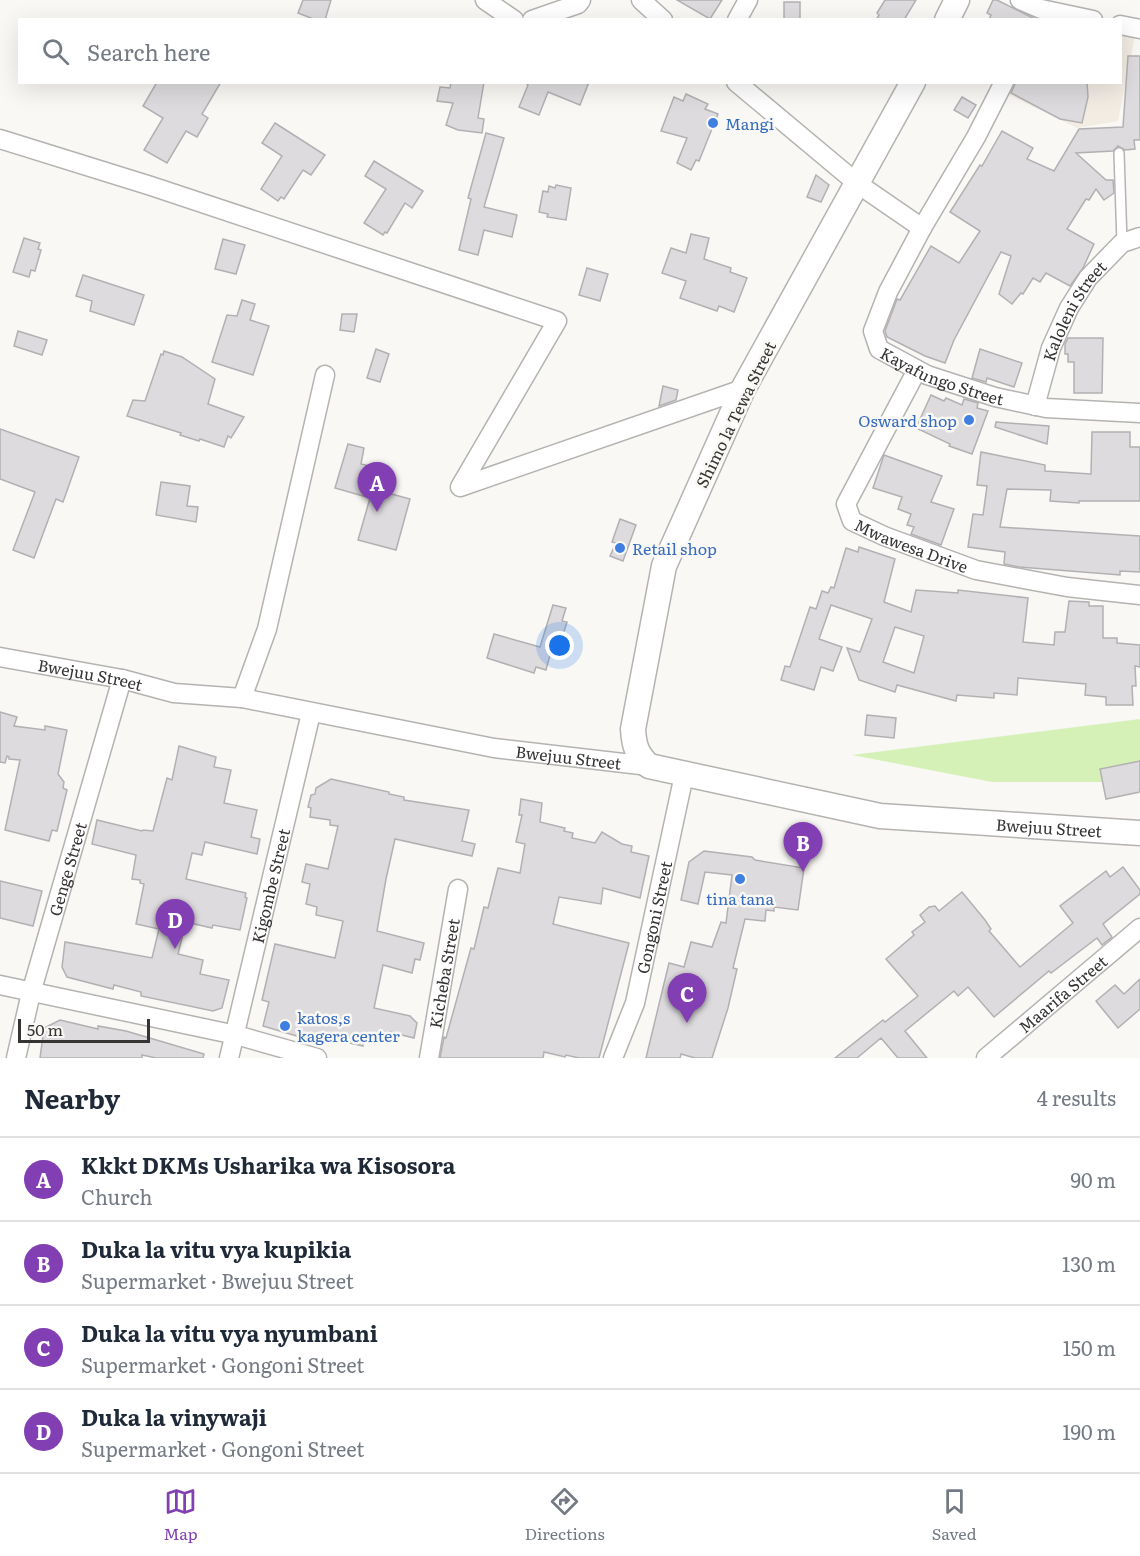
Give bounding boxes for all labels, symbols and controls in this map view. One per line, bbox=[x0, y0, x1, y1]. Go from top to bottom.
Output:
search box bbox=[18, 18, 1122, 84]
icon: search bbox=[39, 35, 72, 68]
text: Search here bbox=[87, 35, 210, 68]
place label: Mangi bbox=[725, 111, 774, 135]
marker: Mangi bbox=[706, 116, 720, 130]
street label: Kaloleni Street bbox=[1036, 254, 1112, 363]
street label: Shimo la Tewa Street bbox=[689, 336, 781, 491]
street label: Kayafungo Street bbox=[876, 340, 1007, 411]
place label: Osward shop bbox=[858, 408, 957, 432]
marker: Osward shop bbox=[962, 413, 976, 427]
pin: A bbox=[358, 462, 397, 512]
street label: Mwawesa Drive bbox=[851, 512, 972, 578]
place label: Retail shop bbox=[632, 536, 717, 560]
marker: Retail shop bbox=[613, 541, 627, 555]
your location bbox=[545, 631, 574, 660]
street label: Bwejuu Street bbox=[36, 652, 146, 696]
street label: Bwejuu Street bbox=[514, 739, 623, 775]
street label: Bwejuu Street bbox=[995, 812, 1103, 843]
street label: Genge Street bbox=[42, 819, 92, 919]
pin: B bbox=[784, 822, 822, 872]
street label: Kigombe Street bbox=[245, 825, 295, 946]
street label: Gongoni Street bbox=[630, 858, 677, 976]
marker: tina tana bbox=[733, 872, 747, 886]
place label: tina tana bbox=[706, 886, 774, 910]
pin: D bbox=[156, 900, 195, 949]
street label: Kicheba Street bbox=[422, 916, 465, 1030]
street label: Maarifa Street bbox=[1013, 949, 1112, 1038]
pin: C bbox=[668, 974, 706, 1023]
place label: katos,s kagera center bbox=[297, 1005, 400, 1047]
scale bar bbox=[18, 1016, 150, 1044]
text: 50 m bbox=[27, 1017, 63, 1041]
marker: katos,s kagera center bbox=[278, 1019, 292, 1033]
text: Nearby bbox=[24, 1078, 120, 1117]
text: 4 results bbox=[1037, 1082, 1116, 1112]
text: Kkkt DKMs Usharika wa Kisosora bbox=[81, 1148, 455, 1181]
text: A bbox=[36, 1164, 51, 1194]
text: 90 m bbox=[1071, 1164, 1116, 1194]
text: Church bbox=[81, 1181, 153, 1211]
text: Duka la vitu vya kupikia bbox=[81, 1232, 351, 1265]
text: B bbox=[37, 1248, 50, 1278]
text: 130 m bbox=[1062, 1248, 1116, 1278]
text: Supermarket · Bwejuu Street bbox=[81, 1265, 354, 1295]
text: Duka la vitu vya nyumbani bbox=[81, 1316, 378, 1349]
text: C bbox=[36, 1332, 51, 1362]
text: 150 m bbox=[1063, 1332, 1116, 1362]
text: Supermarket · Gongoni Street bbox=[81, 1349, 364, 1379]
text: Duka la vinywaji bbox=[81, 1400, 267, 1433]
text: D bbox=[36, 1416, 51, 1446]
text: 190 m bbox=[1062, 1416, 1116, 1446]
text: Supermarket · Gongoni Street bbox=[81, 1433, 364, 1463]
tab: Map bbox=[164, 1485, 198, 1545]
tab: Directions bbox=[525, 1485, 605, 1545]
tab: Saved bbox=[932, 1485, 976, 1545]

